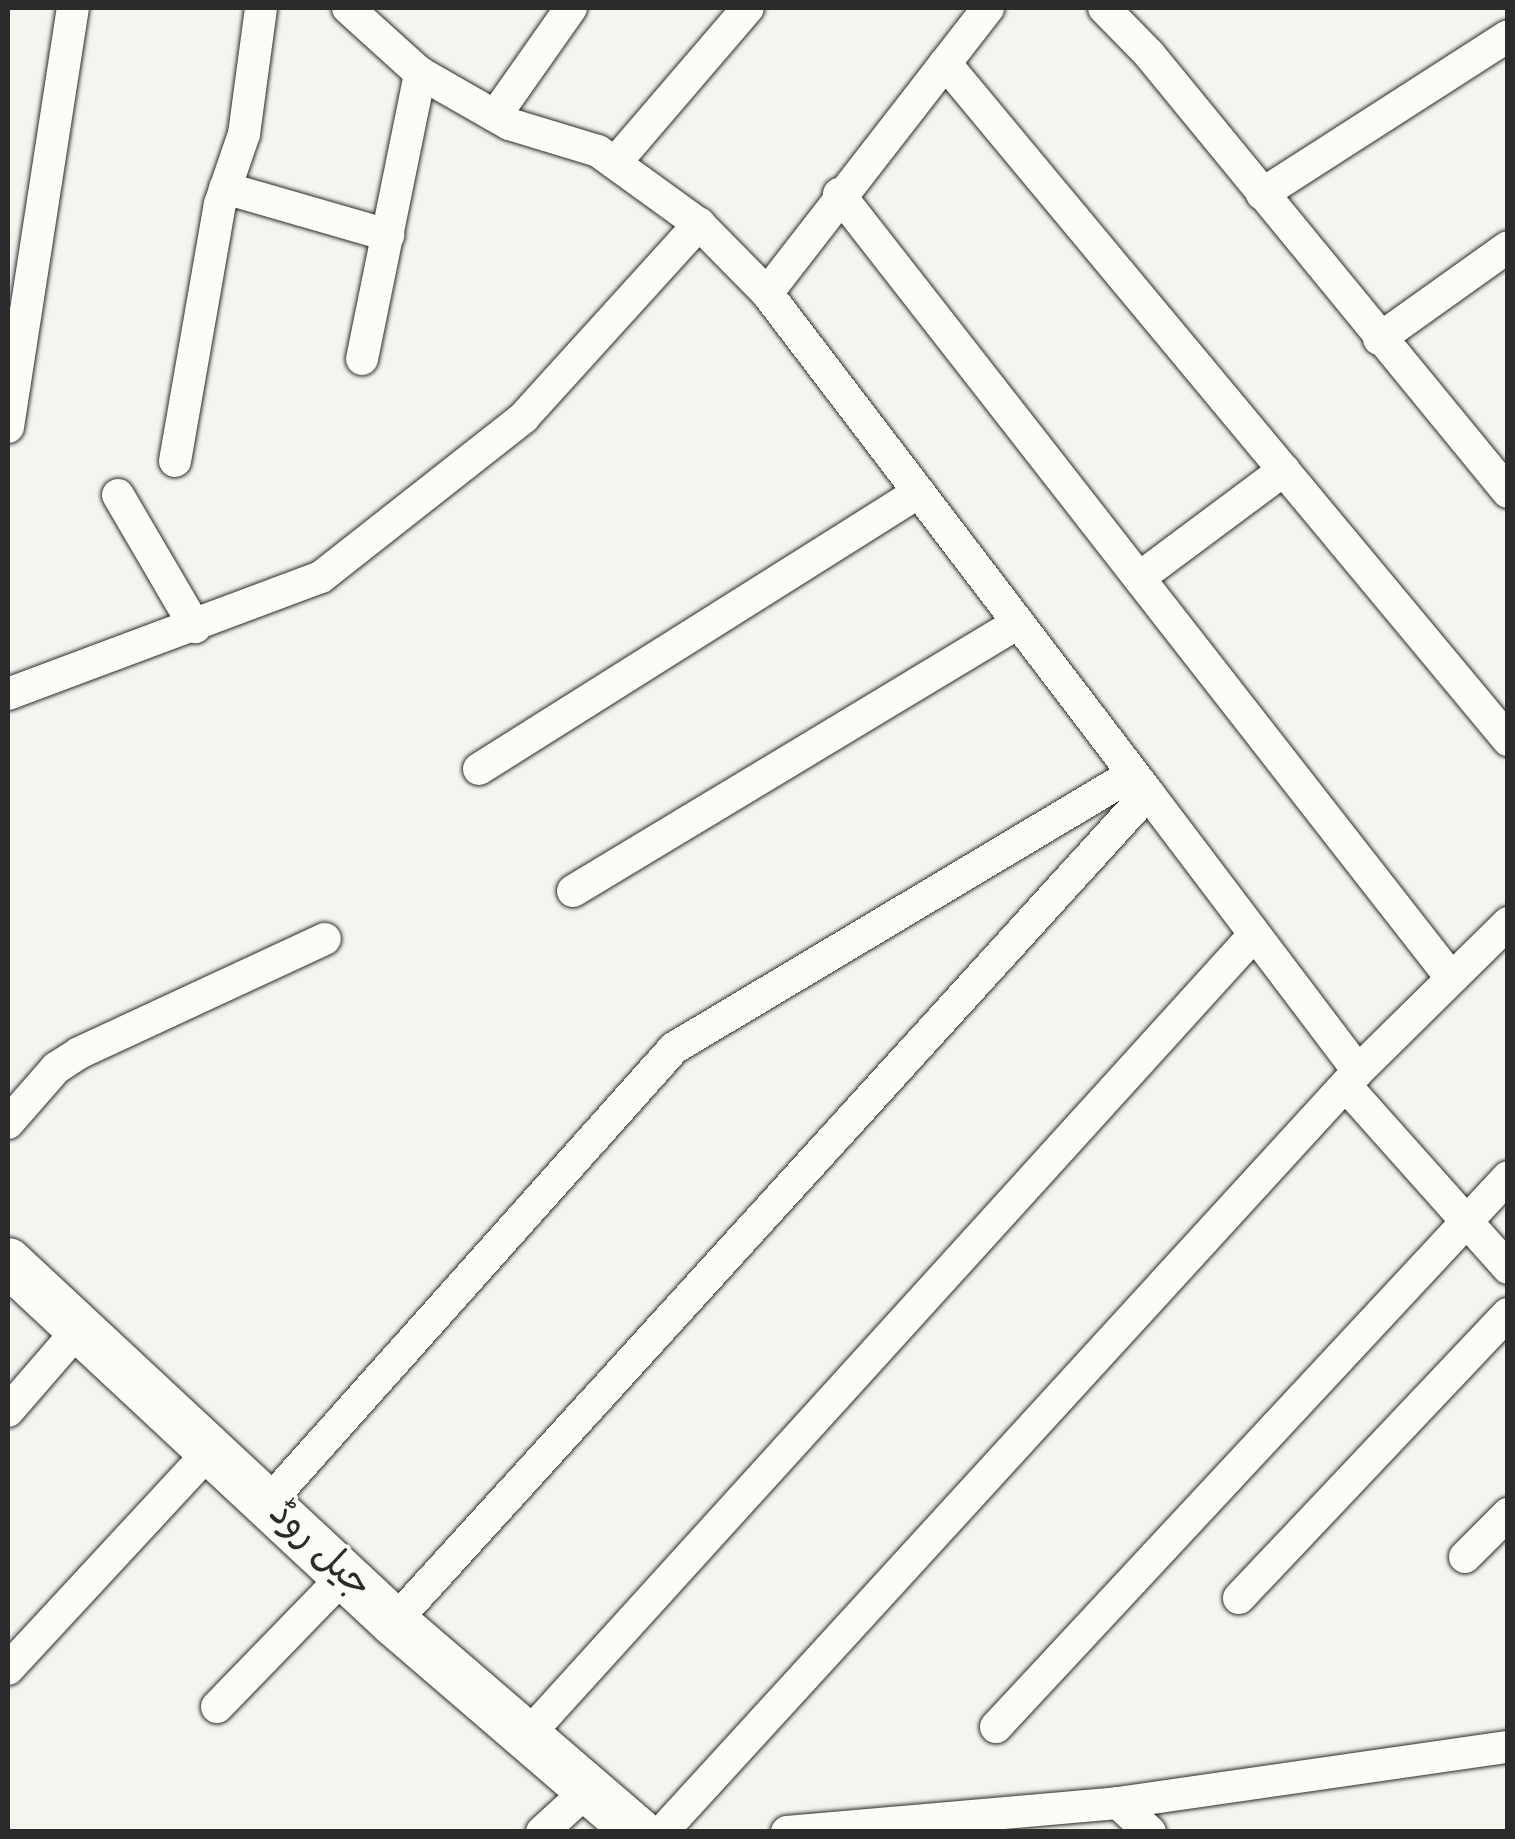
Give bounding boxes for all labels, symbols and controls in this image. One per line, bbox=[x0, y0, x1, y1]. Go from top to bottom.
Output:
street label: جیل روڈ bbox=[257, 1493, 379, 1611]

